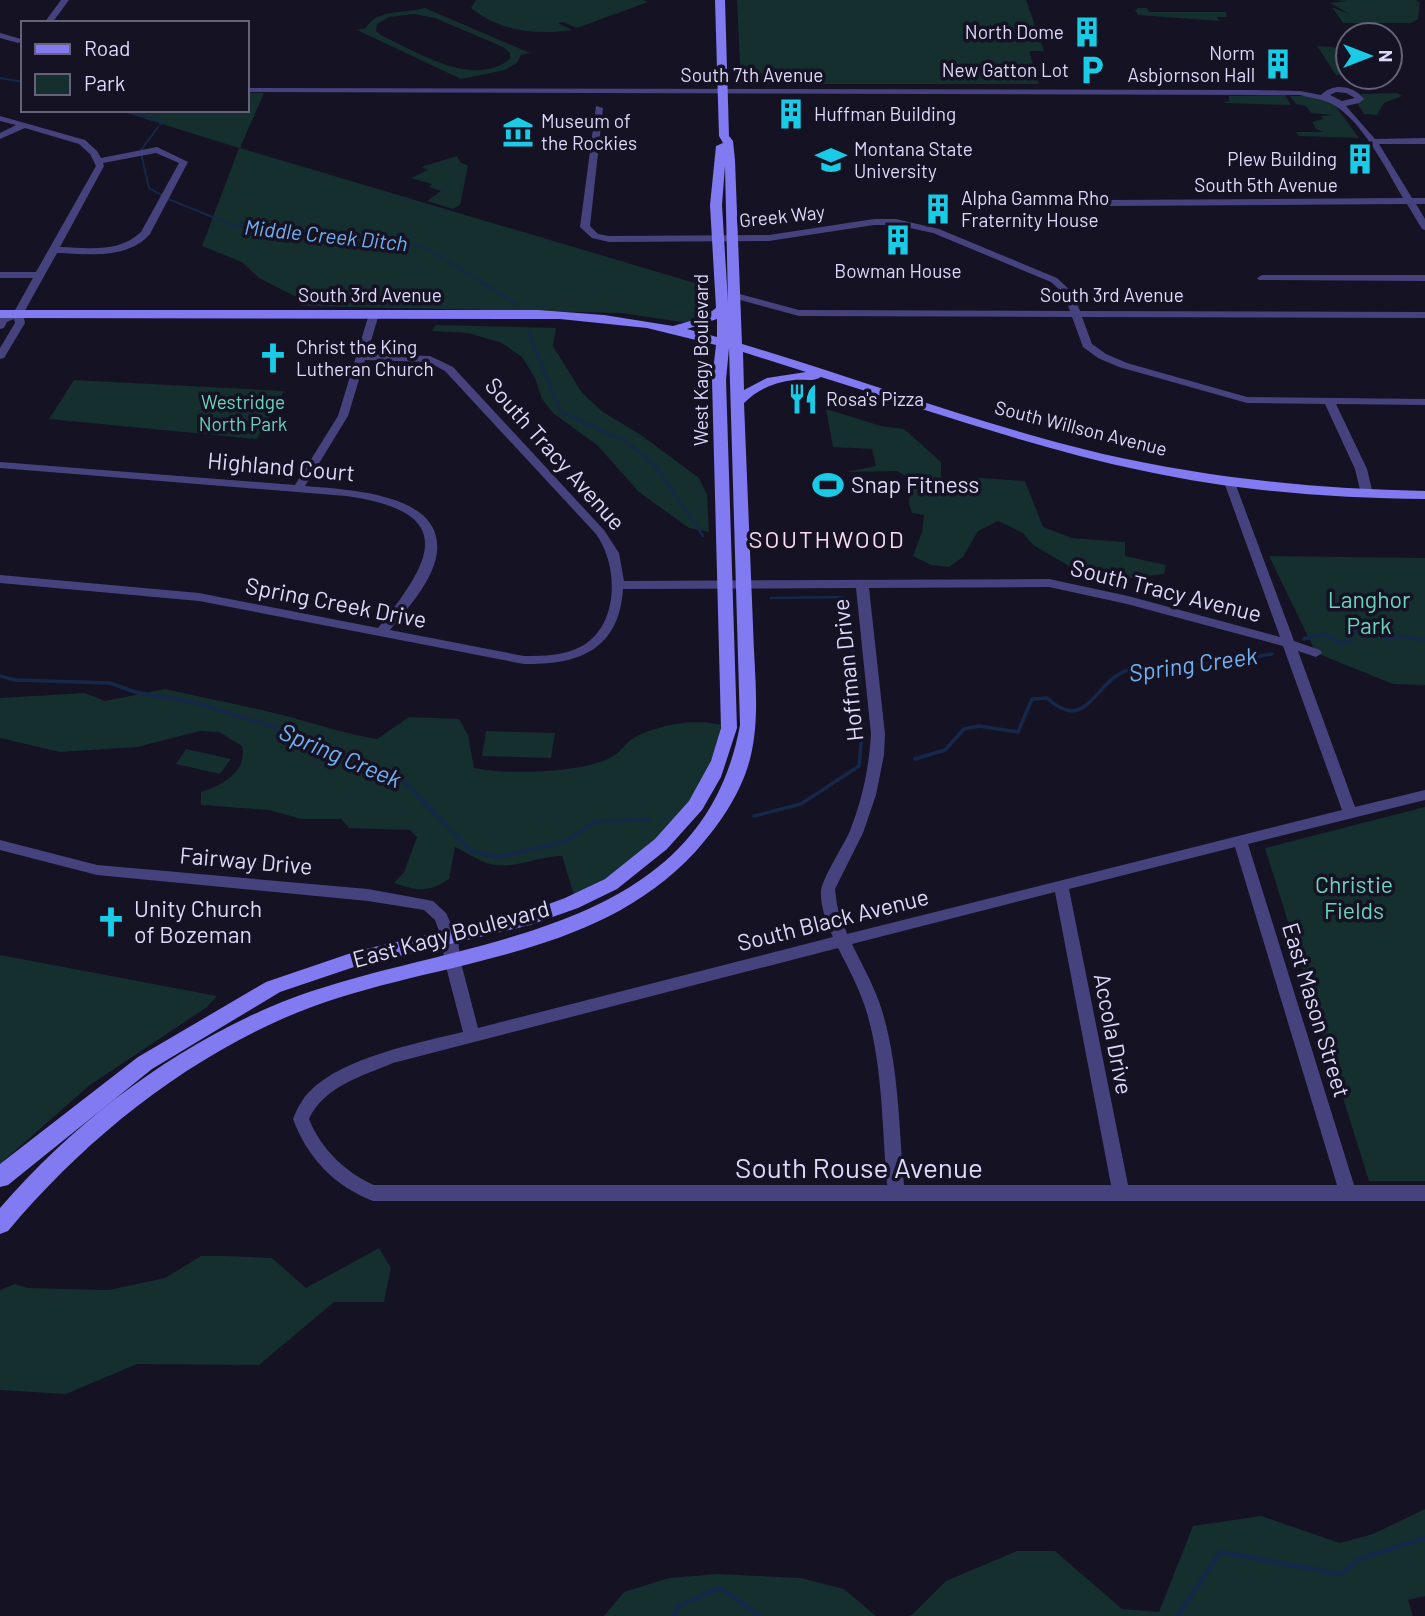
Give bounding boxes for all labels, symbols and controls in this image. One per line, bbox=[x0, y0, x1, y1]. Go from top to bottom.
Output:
building icon: North Dome bbox=[1070, 15, 1104, 49]
place label: North Dome bbox=[965, 20, 1064, 43]
legend bbox=[21, 21, 248, 112]
north arrow bbox=[1334, 21, 1404, 91]
text: Road bbox=[84, 35, 130, 60]
place label: Norm Asbjornson Hall bbox=[1127, 41, 1255, 86]
building icon: Norm Asbjornson Hall bbox=[1261, 47, 1295, 81]
text: N bbox=[1375, 50, 1398, 62]
parking icon: New Gatton Lot bbox=[1075, 53, 1109, 87]
place label: New Gatton Lot bbox=[942, 58, 1069, 81]
street label: South 7th Avenue bbox=[681, 63, 823, 86]
text: Park bbox=[84, 70, 125, 95]
building icon: Huffman Building bbox=[774, 97, 808, 131]
place label: Huffman Building bbox=[814, 102, 956, 125]
place label: Museum of the Rockies bbox=[541, 109, 637, 154]
museum icon: Museum of the Rockies bbox=[501, 115, 535, 149]
place label: Montana State University bbox=[854, 137, 973, 182]
building icon: Plew Building bbox=[1343, 142, 1377, 176]
school or university icon: Montana State University bbox=[814, 143, 848, 177]
place label: Plew Building bbox=[1227, 147, 1337, 170]
street label: South 5th Avenue bbox=[1194, 173, 1338, 196]
place label: Alpha Gamma Rho Fraternity House bbox=[961, 186, 1109, 231]
building icon: Alpha Gamma Rho Fraternity House bbox=[921, 192, 955, 226]
street label: Greek Way bbox=[738, 200, 826, 231]
water label: Middle Creek Ditch bbox=[243, 214, 409, 255]
building icon: Bowman House bbox=[881, 223, 915, 257]
place label: Bowman House bbox=[834, 259, 962, 282]
street label: West Kagy Boulevard bbox=[689, 274, 712, 446]
street label: South 3rd Avenue bbox=[298, 283, 442, 306]
street label: South 3rd Avenue bbox=[1040, 283, 1184, 306]
place label: Christ the King Lutheran Church bbox=[296, 335, 434, 380]
church icon: Christ the King Lutheran Church bbox=[256, 341, 290, 375]
street label: South Tracy Avenue bbox=[480, 371, 632, 535]
restaurant icon: Rosa's Pizza bbox=[786, 382, 820, 416]
place label: Rosa's Pizza bbox=[826, 387, 924, 410]
park label: Westridge North Park bbox=[199, 390, 287, 435]
street label: South Willson Avenue bbox=[993, 395, 1170, 460]
street label: Highland Court bbox=[206, 446, 356, 486]
sports icon: Snap Fitness bbox=[811, 468, 845, 502]
place label: Snap Fitness bbox=[851, 470, 979, 498]
district label: SOUTHWOOD bbox=[748, 524, 906, 553]
street label: South Tracy Avenue bbox=[1068, 553, 1265, 627]
street label: Spring Creek Drive bbox=[243, 571, 429, 633]
park label: Langhor Park bbox=[1328, 585, 1411, 639]
street label: Hoffman Drive bbox=[826, 598, 868, 743]
water label: Spring Creek bbox=[1127, 640, 1259, 687]
water label: Spring Creek bbox=[275, 716, 406, 793]
street label: Fairway Drive bbox=[178, 840, 314, 880]
park label: Christie Fields bbox=[1315, 870, 1393, 924]
street label: South Black Avenue bbox=[734, 882, 931, 956]
street label: East Kagy Boulevard bbox=[349, 893, 552, 973]
place label: Unity Church of Bozeman bbox=[134, 894, 262, 948]
church icon: Unity Church of Bozeman bbox=[94, 905, 128, 939]
street label: East Mason Street bbox=[1277, 919, 1357, 1100]
street label: Accola Drive bbox=[1089, 971, 1139, 1097]
street label: South Rouse Avenue bbox=[735, 1150, 983, 1184]

